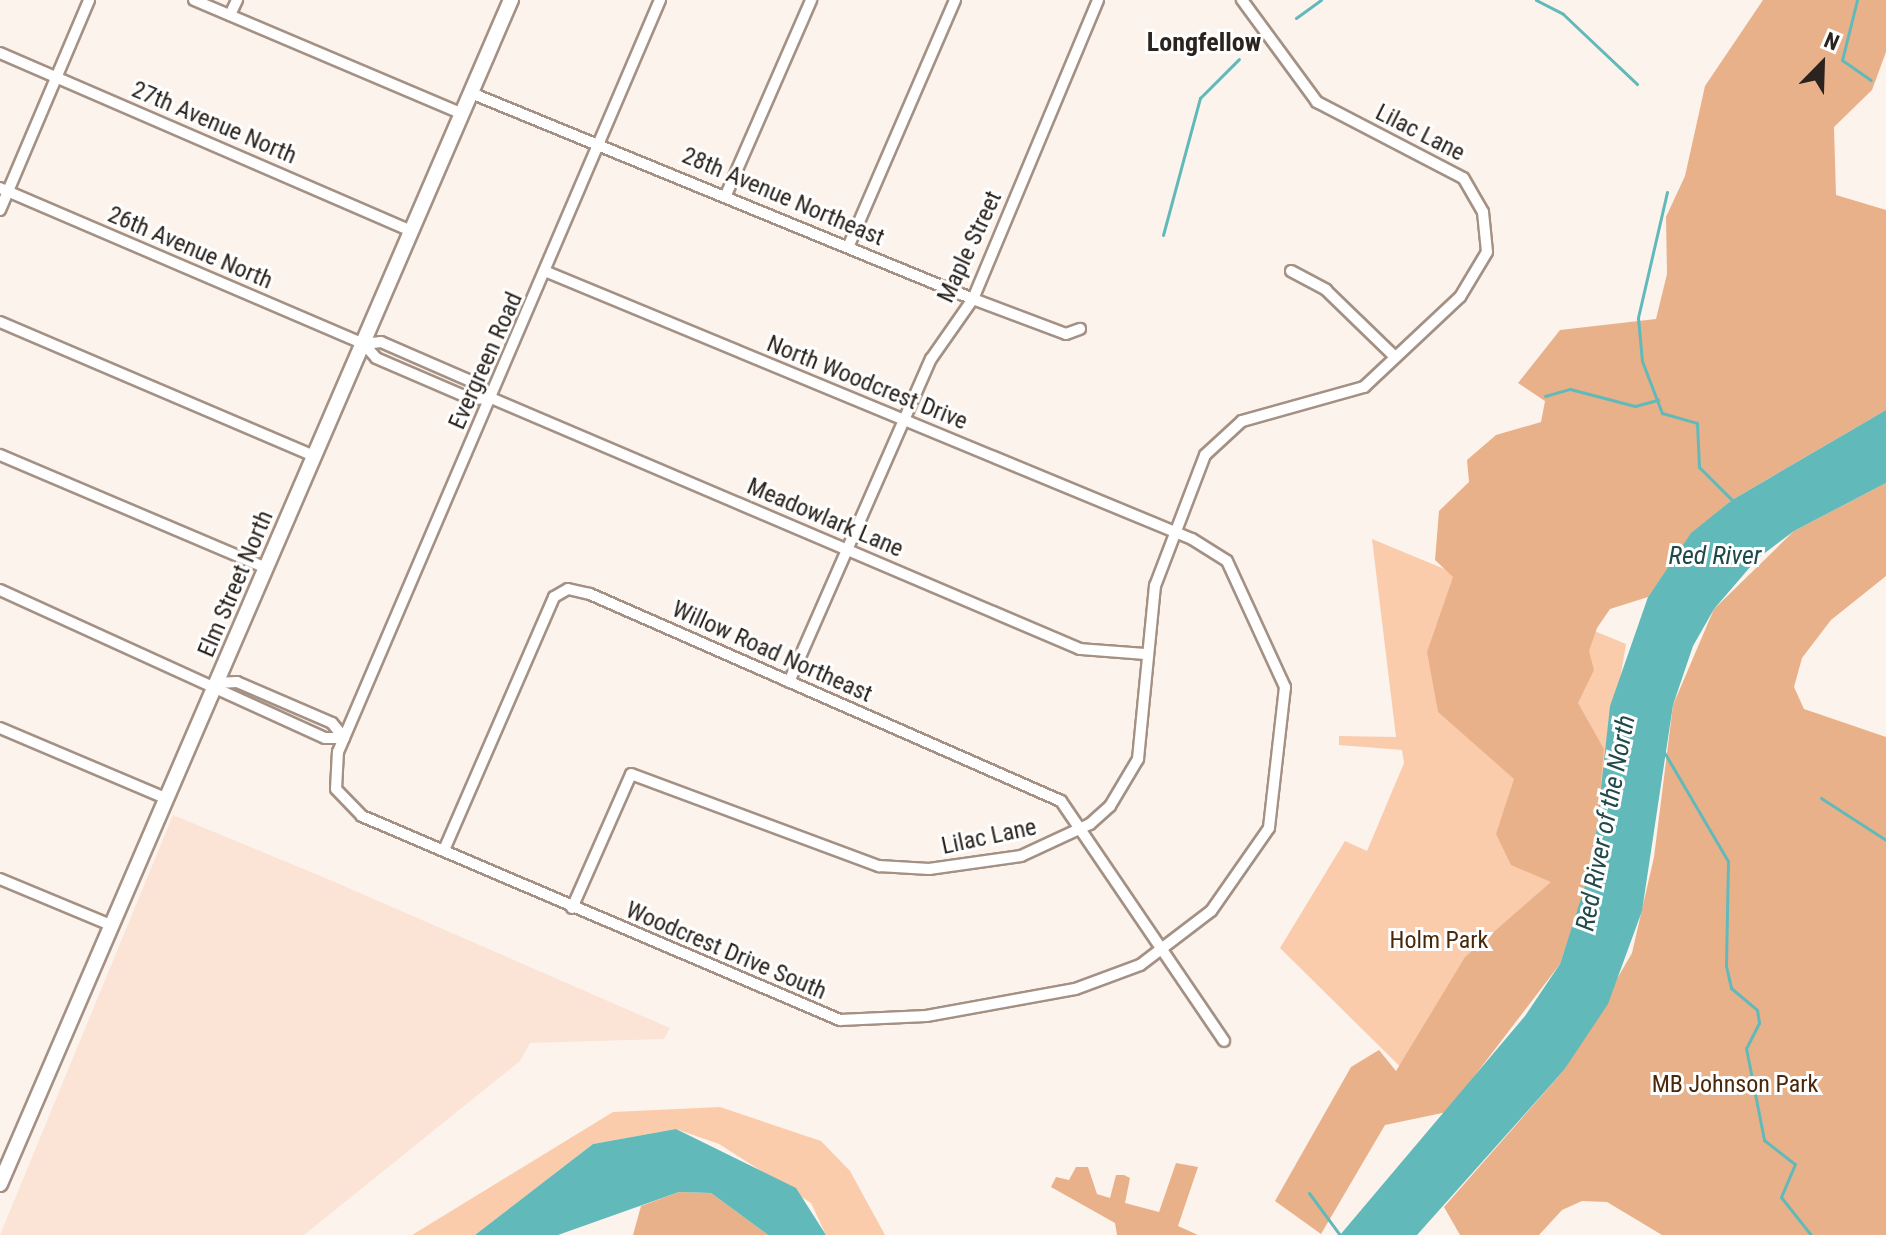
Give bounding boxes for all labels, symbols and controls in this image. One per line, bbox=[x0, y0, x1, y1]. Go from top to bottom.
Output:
north arrow bbox=[1782, 24, 1862, 104]
district label: Longfellow bbox=[1147, 27, 1261, 59]
text: N bbox=[1820, 27, 1843, 56]
street label: 27th Avenue North bbox=[127, 75, 301, 171]
street label: Lilac Lane bbox=[1371, 98, 1469, 168]
street label: 28th Avenue Northeast bbox=[678, 141, 888, 253]
street label: Maple Street bbox=[932, 187, 1008, 307]
street label: 26th Avenue North bbox=[103, 200, 277, 296]
street label: Evergreen Road bbox=[443, 288, 529, 434]
street label: North Woodcrest Drive bbox=[762, 330, 972, 436]
street label: Meadowlark Lane bbox=[743, 472, 907, 564]
street label: Elm Street North bbox=[192, 506, 280, 662]
water label: Red River bbox=[1669, 540, 1761, 572]
street label: Willow Road Northeast bbox=[668, 595, 876, 709]
water label: Red River of the North bbox=[1570, 713, 1642, 933]
street label: Lilac Lane bbox=[939, 813, 1039, 861]
street label: Woodcrest Drive South bbox=[621, 896, 831, 1006]
park label: Holm Park bbox=[1390, 927, 1488, 955]
park label: MB Johnson Park bbox=[1652, 1071, 1818, 1099]

